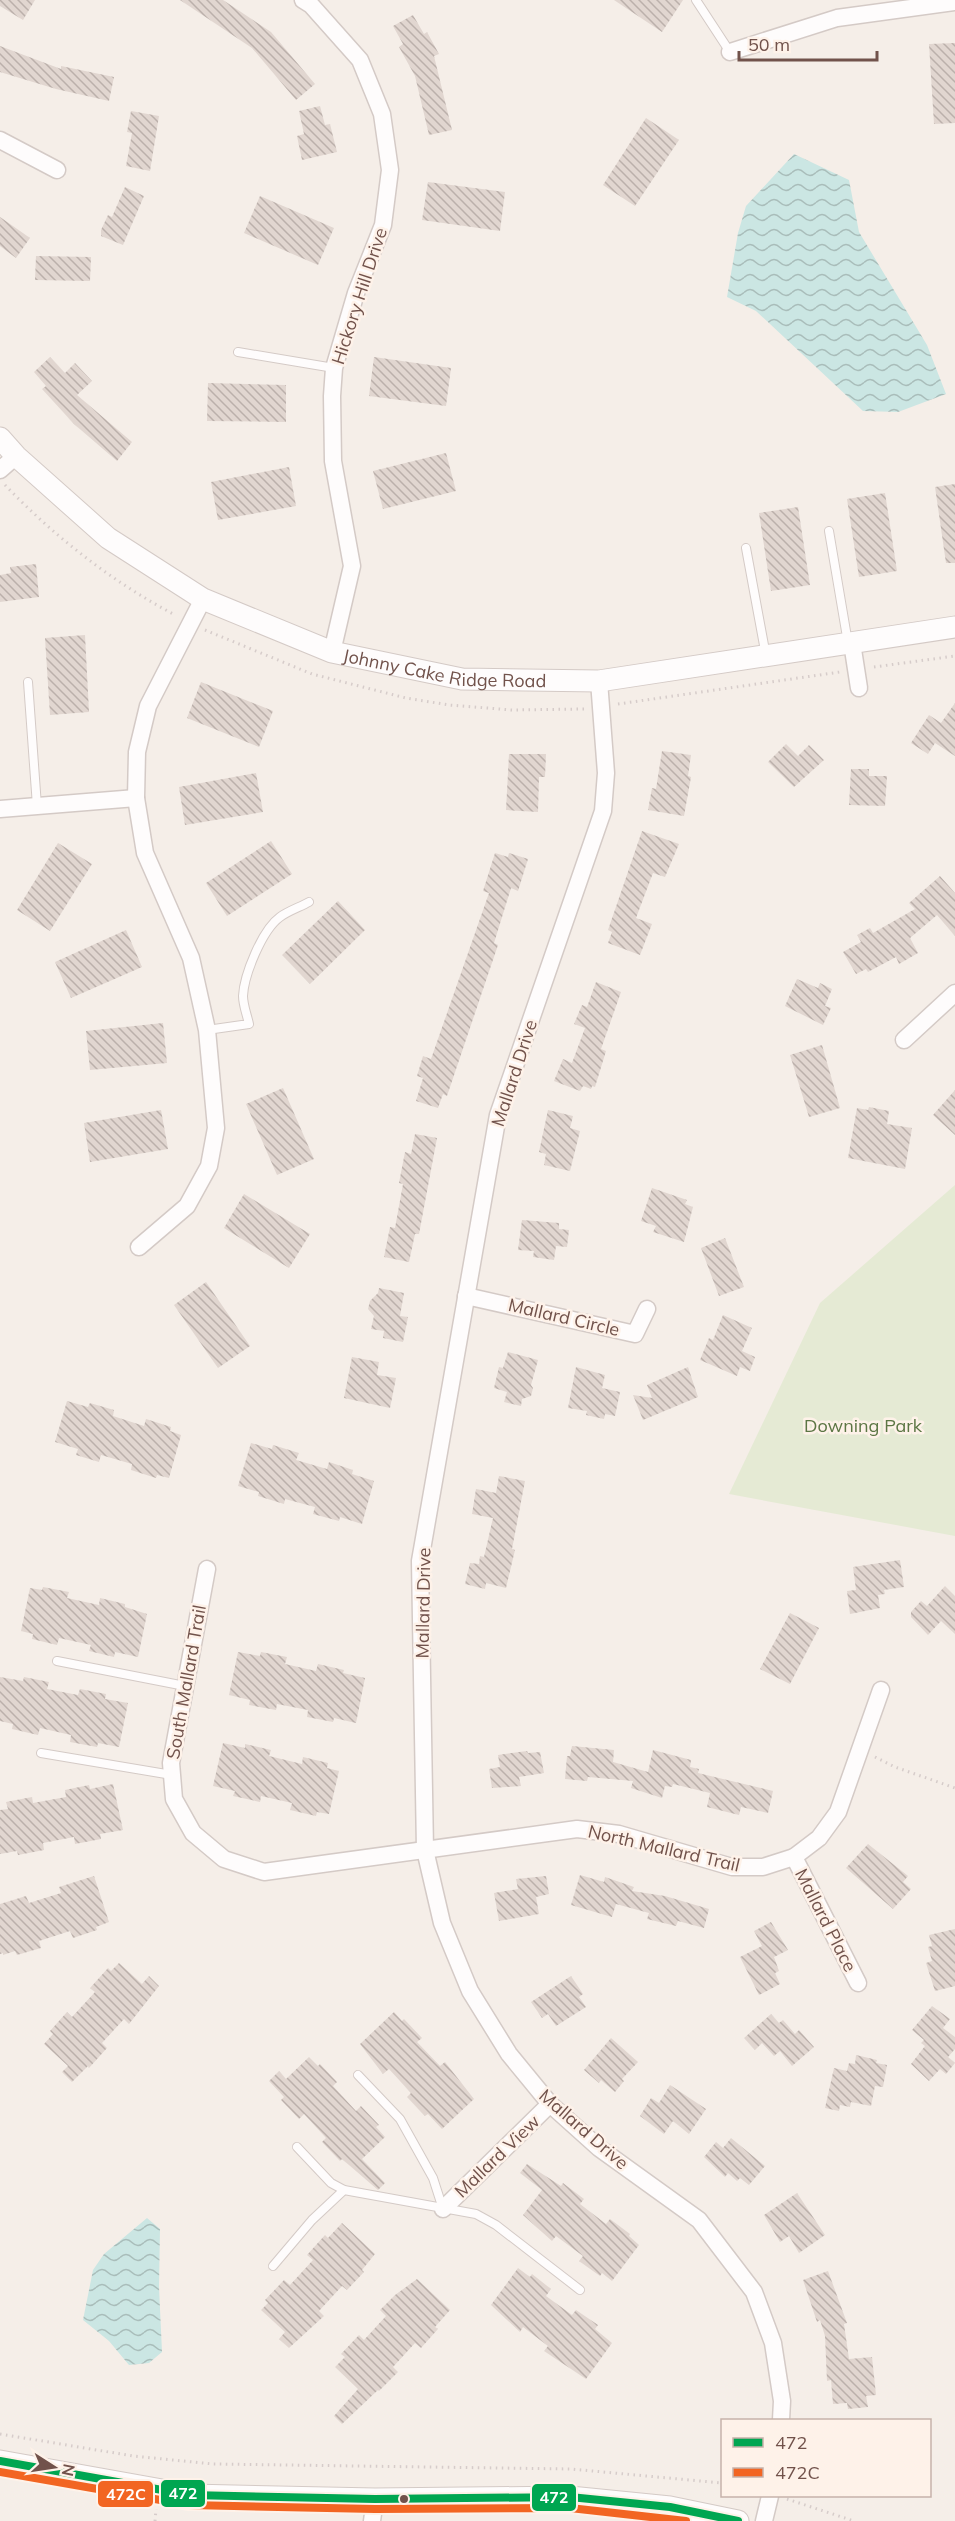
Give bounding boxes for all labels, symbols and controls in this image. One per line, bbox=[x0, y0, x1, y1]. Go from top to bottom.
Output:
scale bar bbox=[739, 24, 877, 62]
text: 50 m bbox=[748, 33, 790, 56]
street label: Hickory Hill Drive bbox=[326, 225, 392, 367]
street label: Johnny Cake Ridge Road bbox=[341, 643, 546, 692]
street label: Mallard Drive bbox=[486, 1017, 542, 1129]
street label: Mallard Circle bbox=[506, 1293, 622, 1341]
park label: Downing Park bbox=[804, 1414, 923, 1437]
street label: Mallard Drive bbox=[411, 1547, 435, 1659]
street label: South Mallard Trail bbox=[161, 1603, 211, 1761]
street label: North Mallard Trail bbox=[586, 1819, 742, 1877]
street label: Mallard Place bbox=[790, 1864, 862, 1976]
street label: Mallard Drive bbox=[535, 2084, 633, 2174]
street label: Mallard View bbox=[450, 2109, 545, 2202]
legend bbox=[721, 2419, 931, 2497]
text: 472 bbox=[775, 2431, 807, 2454]
north arrow bbox=[24, 2437, 84, 2497]
text: 472C bbox=[775, 2461, 820, 2484]
text: N bbox=[58, 2462, 80, 2478]
line badge: 472 bbox=[160, 2479, 206, 2508]
line badge: 472C bbox=[97, 2480, 154, 2508]
text: 472 bbox=[169, 2483, 197, 2503]
line badge: 472 bbox=[531, 2483, 577, 2512]
text: 472C bbox=[106, 2484, 146, 2504]
text: 472 bbox=[540, 2487, 568, 2507]
unlabelled marker bbox=[398, 2493, 410, 2505]

